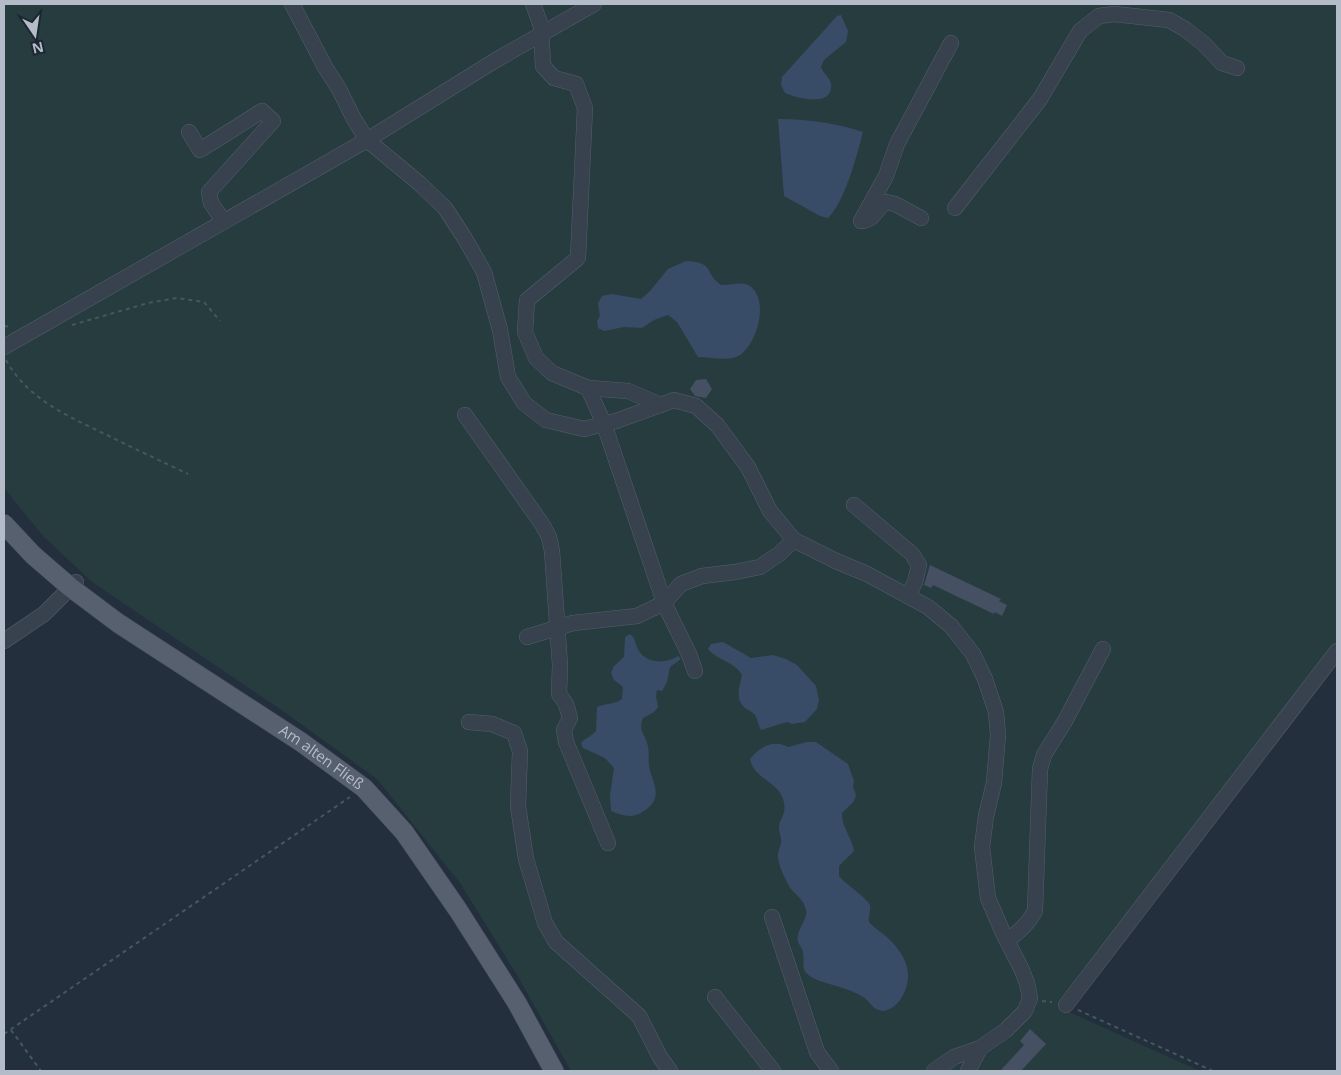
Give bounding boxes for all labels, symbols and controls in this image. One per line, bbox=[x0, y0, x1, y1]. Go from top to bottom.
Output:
north arrow bbox=[10, 10, 60, 60]
text: N bbox=[30, 38, 46, 59]
street label: Am alten Fließ bbox=[276, 719, 368, 794]

